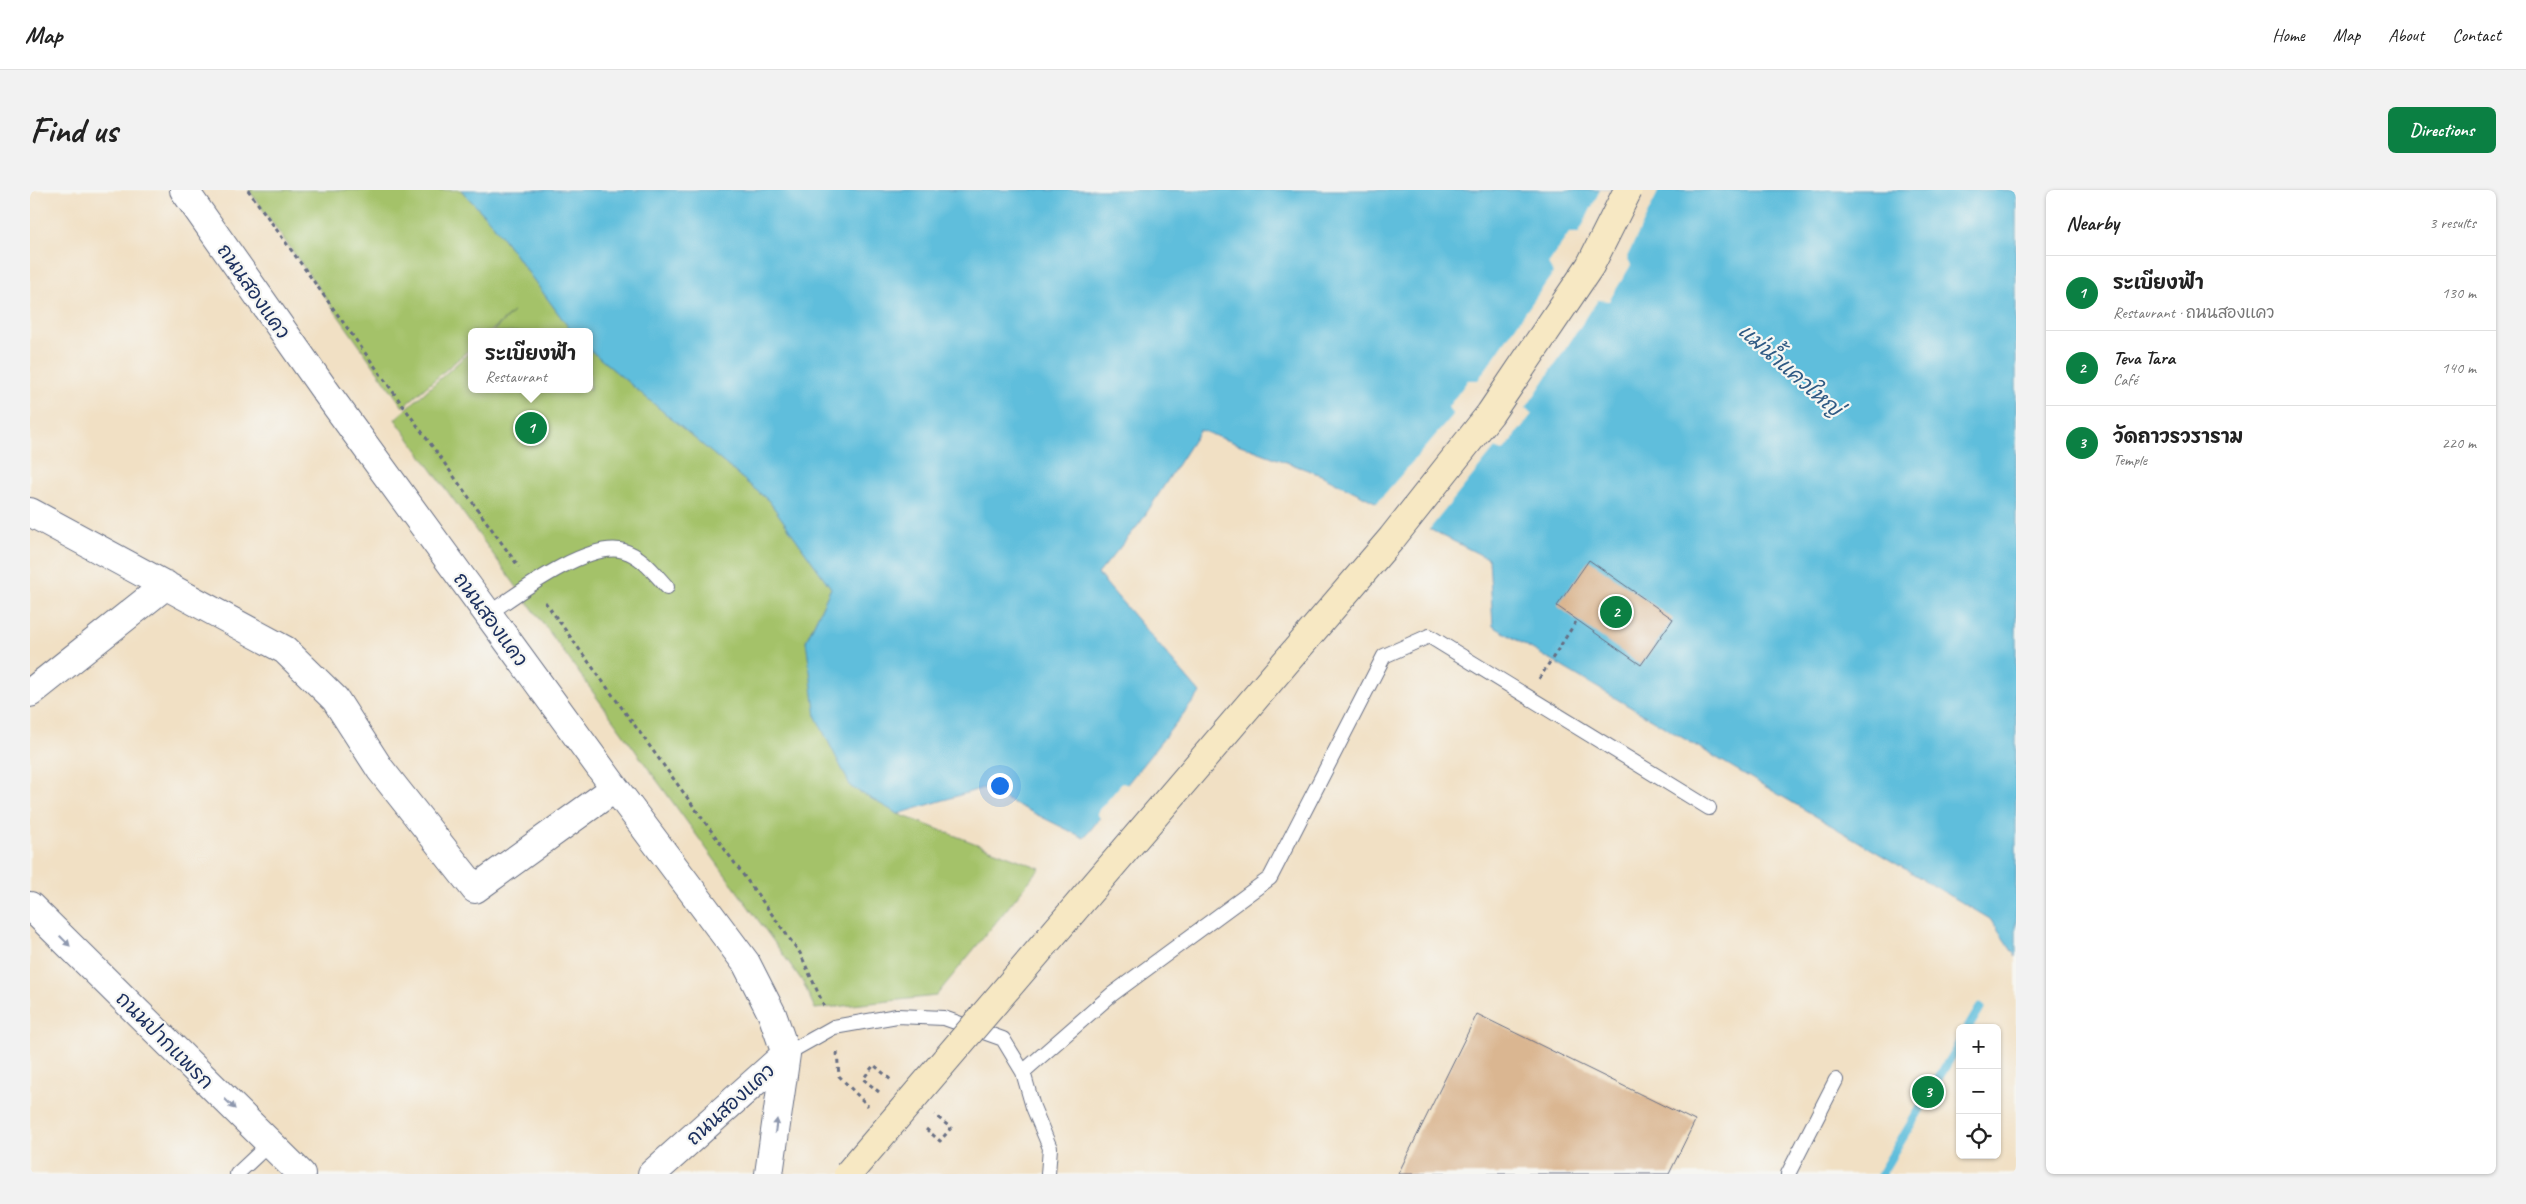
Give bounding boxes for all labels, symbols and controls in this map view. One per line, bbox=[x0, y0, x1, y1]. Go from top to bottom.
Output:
text: Map bbox=[25, 20, 62, 50]
text: Home bbox=[2272, 24, 2305, 46]
text: Map bbox=[2333, 24, 2360, 46]
text: About bbox=[2388, 24, 2424, 46]
text: Contact bbox=[2452, 24, 2501, 46]
button: Directions bbox=[2388, 107, 2496, 153]
text: Find us bbox=[30, 108, 117, 153]
text: Nearby bbox=[2066, 210, 2119, 236]
text: 3 results bbox=[2429, 213, 2476, 233]
street label: ถนนสองแคว bbox=[212, 239, 296, 344]
text: ระเบียงฟ้า bbox=[2113, 271, 2204, 295]
text: 1 bbox=[2078, 283, 2086, 303]
text: 130 m bbox=[2442, 283, 2476, 303]
text: Restaurant · ถนนสองแคว bbox=[2113, 303, 2274, 323]
water label: แม่น้ำแควใหญ่ bbox=[1733, 313, 1855, 425]
popup bbox=[468, 328, 593, 393]
text: ระเบียงฟ้า bbox=[485, 342, 576, 366]
text: Teva Tara bbox=[2113, 346, 2175, 370]
text: 2 bbox=[2078, 358, 2086, 378]
text: 140 m bbox=[2442, 358, 2476, 378]
text: Restaurant bbox=[485, 367, 547, 387]
text: Café bbox=[2113, 370, 2137, 390]
pin: 1 bbox=[515, 409, 547, 447]
text: วัดถาวรวราราม bbox=[2113, 425, 2243, 449]
text: 3 bbox=[2078, 433, 2086, 453]
text: 220 m bbox=[2442, 433, 2476, 453]
text: Temple bbox=[2113, 450, 2147, 470]
street label: ถนนสองแคว bbox=[448, 567, 533, 671]
pin: 2 bbox=[1600, 593, 1632, 631]
your location bbox=[987, 773, 1013, 799]
one-way arrow bbox=[58, 935, 70, 947]
street label: ถนนปากแพรก bbox=[111, 986, 219, 1094]
map controls bbox=[1956, 1024, 2001, 1159]
button: + bbox=[1956, 1024, 2001, 1069]
street label: ถนนสองแคว bbox=[681, 1058, 780, 1151]
button: − bbox=[1956, 1069, 2001, 1114]
pin: 3 bbox=[1912, 1073, 1944, 1111]
one-way arrow bbox=[224, 1098, 236, 1110]
button: locate bbox=[1956, 1114, 2001, 1159]
one-way arrow bbox=[772, 1117, 780, 1133]

